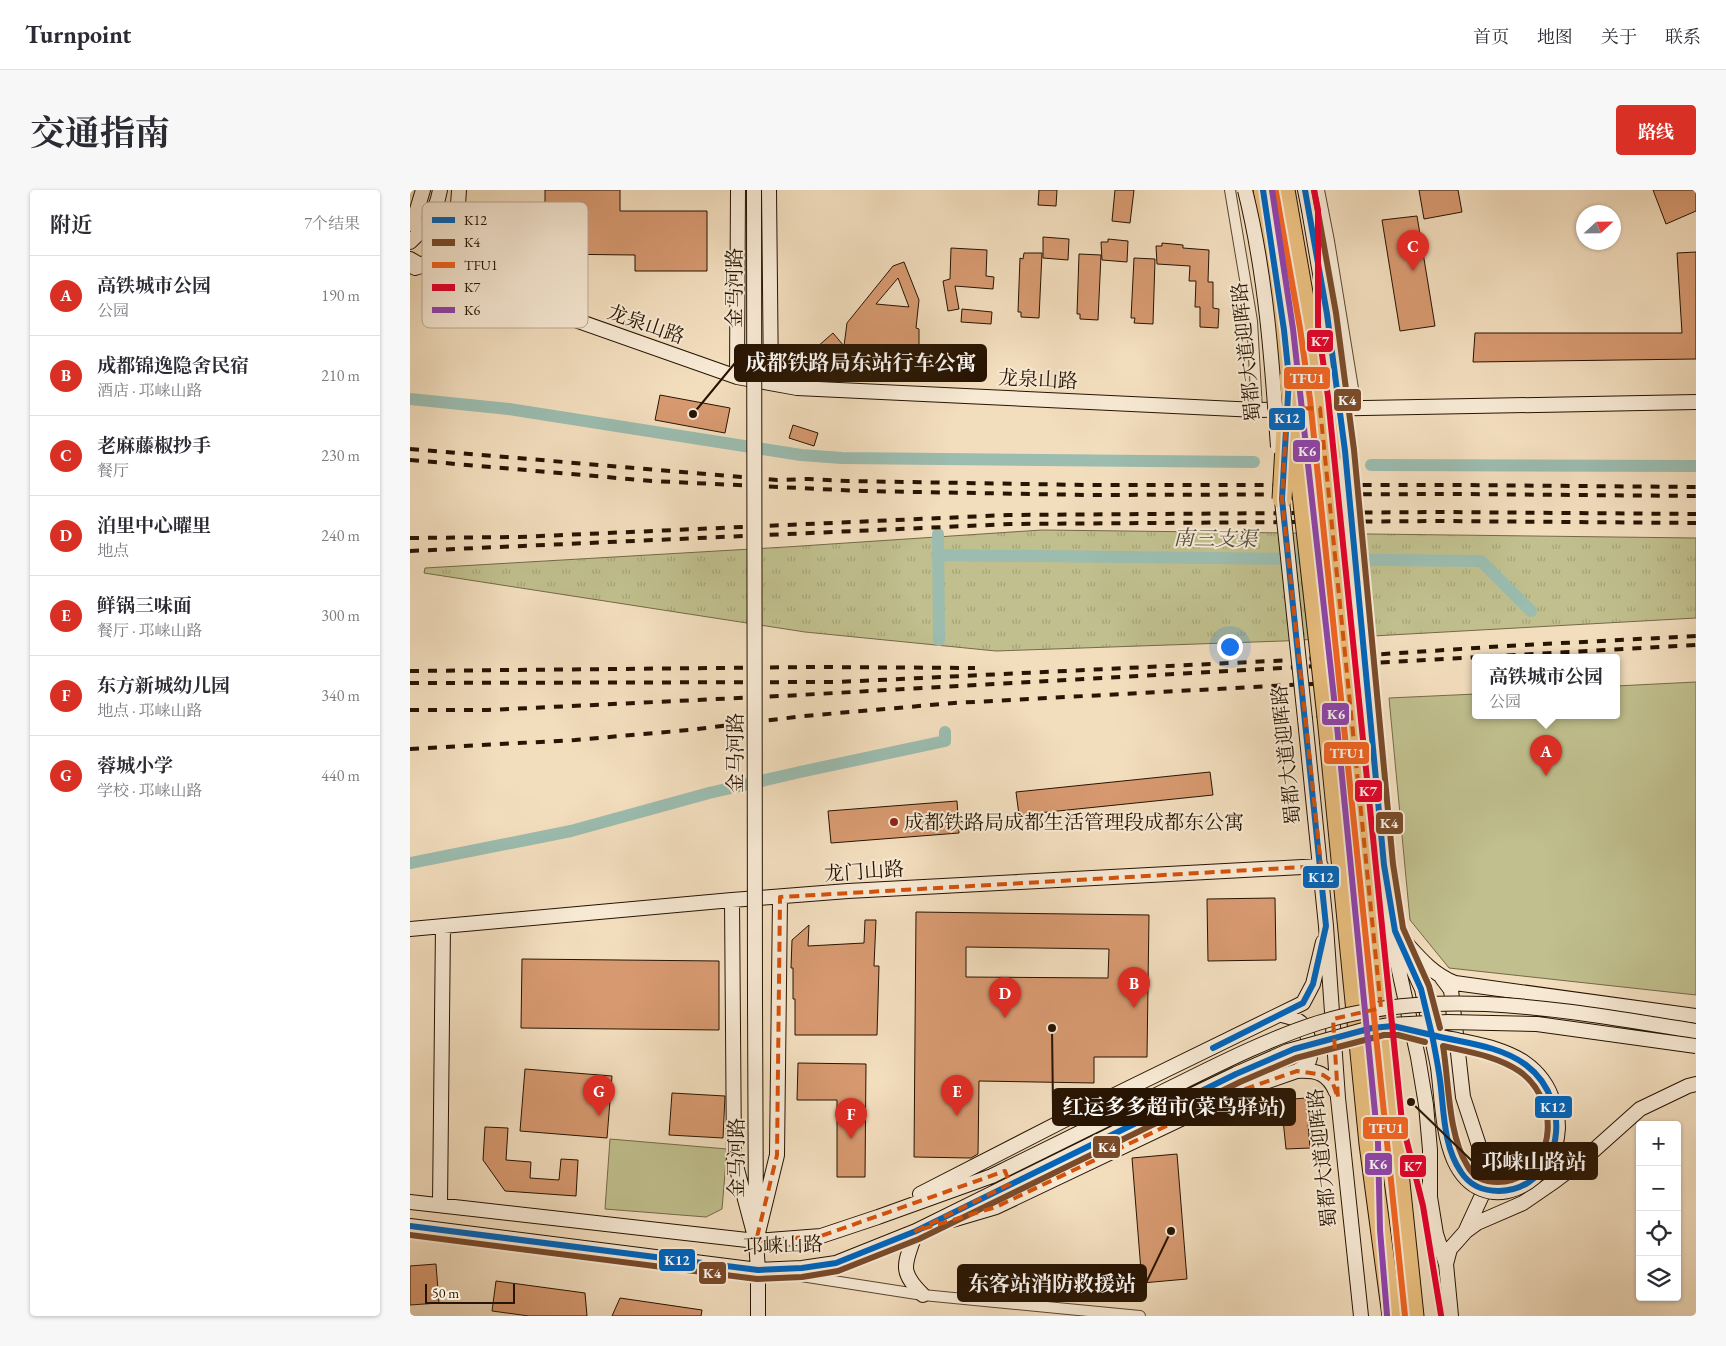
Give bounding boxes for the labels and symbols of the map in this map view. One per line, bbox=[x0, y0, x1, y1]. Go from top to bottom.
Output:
legend bbox=[422, 202, 588, 328]
north arrow bbox=[1576, 205, 1621, 250]
text: K12 bbox=[464, 211, 487, 229]
pin: C bbox=[1397, 230, 1429, 271]
text: K4 bbox=[464, 233, 481, 251]
street label: 金马河路 bbox=[721, 248, 747, 328]
text: TFU1 bbox=[464, 256, 498, 274]
text: K7 bbox=[464, 278, 481, 296]
street label: 蜀都大道迎晖路 bbox=[1226, 281, 1266, 423]
street label: 龙泉山路 bbox=[604, 299, 688, 349]
text: K6 bbox=[464, 301, 481, 319]
line badge: K7 bbox=[1306, 329, 1334, 353]
text: K7 bbox=[1311, 332, 1330, 350]
callout: 成都铁路局东站行车公寓 bbox=[735, 345, 986, 381]
text: 成都铁路局东站行车公寓 bbox=[746, 349, 977, 376]
street label: 龙泉山路 bbox=[997, 364, 1079, 394]
line badge: TFU1 bbox=[1283, 366, 1331, 390]
text: TFU1 bbox=[1289, 369, 1325, 387]
line badge: K4 bbox=[1333, 388, 1362, 412]
text: K4 bbox=[1338, 391, 1357, 409]
line badge: K12 bbox=[1268, 407, 1306, 431]
text: K12 bbox=[1274, 409, 1300, 427]
line badge: K6 bbox=[1292, 439, 1321, 463]
text: K6 bbox=[1298, 442, 1317, 460]
water label: 南三支渠 bbox=[1173, 524, 1260, 552]
your location bbox=[1217, 634, 1243, 660]
street label: 蜀都大道迎晖路 bbox=[1266, 684, 1306, 826]
line badge: K6 bbox=[1321, 702, 1350, 726]
text: K6 bbox=[1327, 705, 1346, 723]
street label: 金马河路 bbox=[722, 713, 748, 793]
pin: A bbox=[1530, 735, 1562, 776]
line badge: TFU1 bbox=[1323, 741, 1370, 765]
text: TFU1 bbox=[1329, 744, 1365, 762]
line badge: K7 bbox=[1354, 779, 1383, 803]
text: K7 bbox=[1359, 782, 1378, 800]
place label: 成都铁路局成都生活管理段成都东公寓 bbox=[904, 809, 1244, 835]
line badge: K4 bbox=[1375, 811, 1404, 835]
text: K4 bbox=[1380, 814, 1399, 832]
marker: 成都铁路局成都生活管理段成都东公寓 bbox=[888, 816, 900, 828]
street label: 龙门山路 bbox=[823, 855, 905, 887]
line badge: K12 bbox=[1302, 865, 1340, 889]
text: K12 bbox=[1308, 868, 1334, 886]
pin: B bbox=[1118, 967, 1150, 1008]
pin: D bbox=[989, 977, 1021, 1018]
pin: G bbox=[583, 1075, 615, 1116]
pin: E bbox=[941, 1075, 973, 1116]
street label: 蜀都大道迎晖路 bbox=[1302, 1087, 1342, 1229]
callout: 红运多多超市(菜鸟驿站) bbox=[1053, 1089, 1295, 1125]
text: 红运多多超市(菜鸟驿站) bbox=[1063, 1093, 1285, 1120]
line badge: K12 bbox=[1534, 1095, 1573, 1119]
pin: F bbox=[835, 1098, 867, 1139]
text: K12 bbox=[1540, 1098, 1566, 1116]
line badge: TFU1 bbox=[1362, 1116, 1409, 1140]
street label: 金马河路 bbox=[723, 1118, 749, 1198]
text: TFU1 bbox=[1368, 1119, 1404, 1137]
line badge: K4 bbox=[1092, 1135, 1121, 1159]
text: K4 bbox=[1098, 1138, 1117, 1156]
callout: 邛崃山路站 bbox=[1472, 1143, 1597, 1179]
text: 邛崃山路站 bbox=[1482, 1148, 1587, 1175]
line badge: K6 bbox=[1364, 1152, 1393, 1176]
line badge: K7 bbox=[1399, 1154, 1427, 1178]
text: K6 bbox=[1369, 1155, 1388, 1173]
text: K7 bbox=[1404, 1157, 1423, 1175]
street label: 邛崃山路 bbox=[743, 1231, 823, 1259]
line badge: K12 bbox=[658, 1248, 696, 1272]
text: K12 bbox=[664, 1251, 690, 1269]
line badge: K4 bbox=[698, 1261, 727, 1285]
text: K4 bbox=[703, 1264, 722, 1282]
callout: 东客站消防救援站 bbox=[958, 1265, 1146, 1301]
text: 东客站消防救援站 bbox=[968, 1270, 1136, 1297]
scale bar bbox=[425, 1281, 515, 1304]

